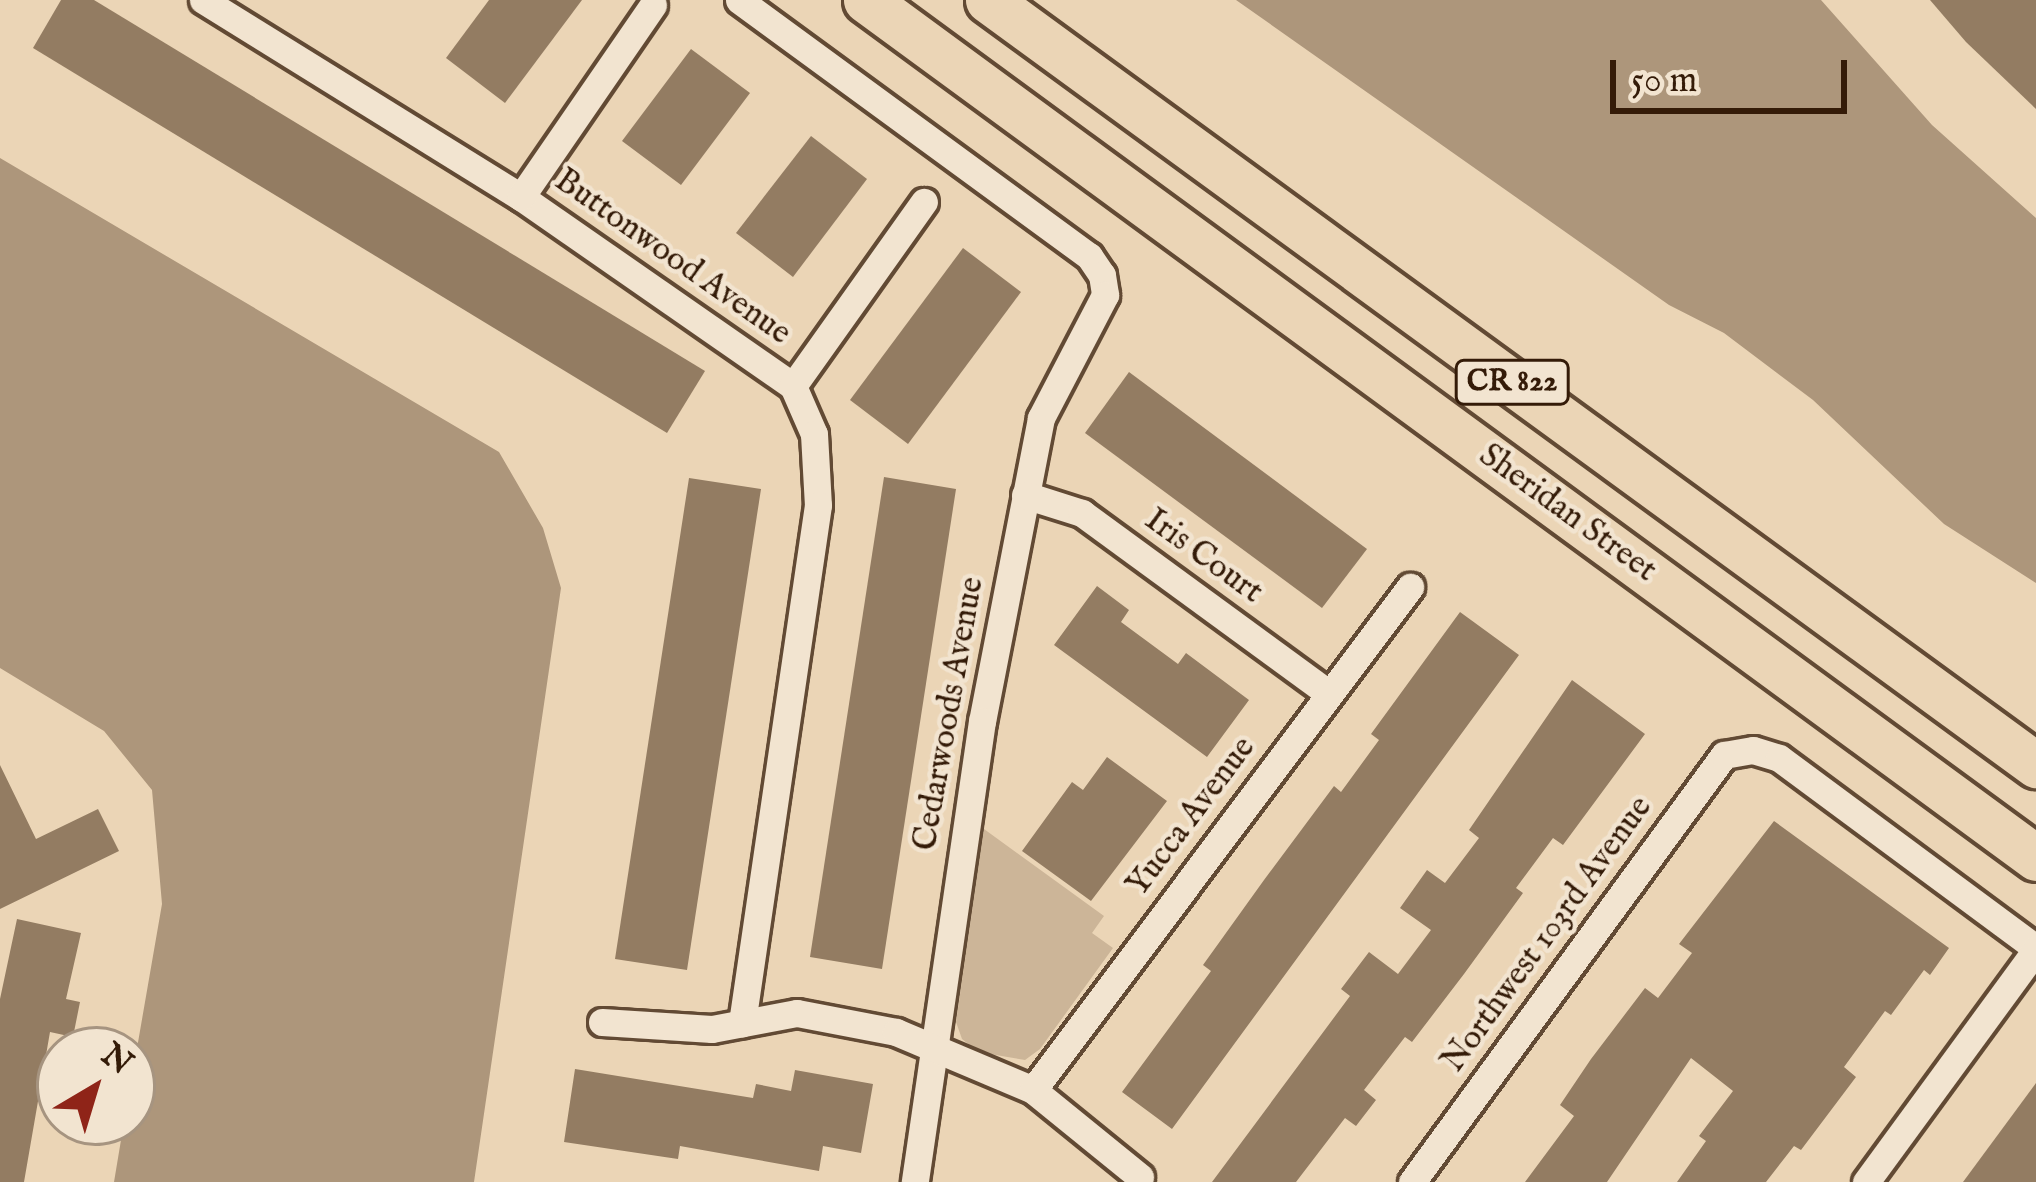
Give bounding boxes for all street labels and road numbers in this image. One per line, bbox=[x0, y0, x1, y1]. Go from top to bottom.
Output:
street label: Buttonwood Avenue bbox=[546, 162, 798, 354]
road number: CR 822 bbox=[1452, 358, 1572, 406]
street label: Sheridan Street bbox=[1471, 437, 1663, 591]
street label: Iris Court bbox=[1136, 501, 1270, 613]
street label: Cedarwoods Avenue bbox=[906, 574, 994, 854]
street label: Yucca Avenue bbox=[1119, 730, 1265, 904]
street label: Northwest 103rd Avenue bbox=[1435, 789, 1661, 1081]

